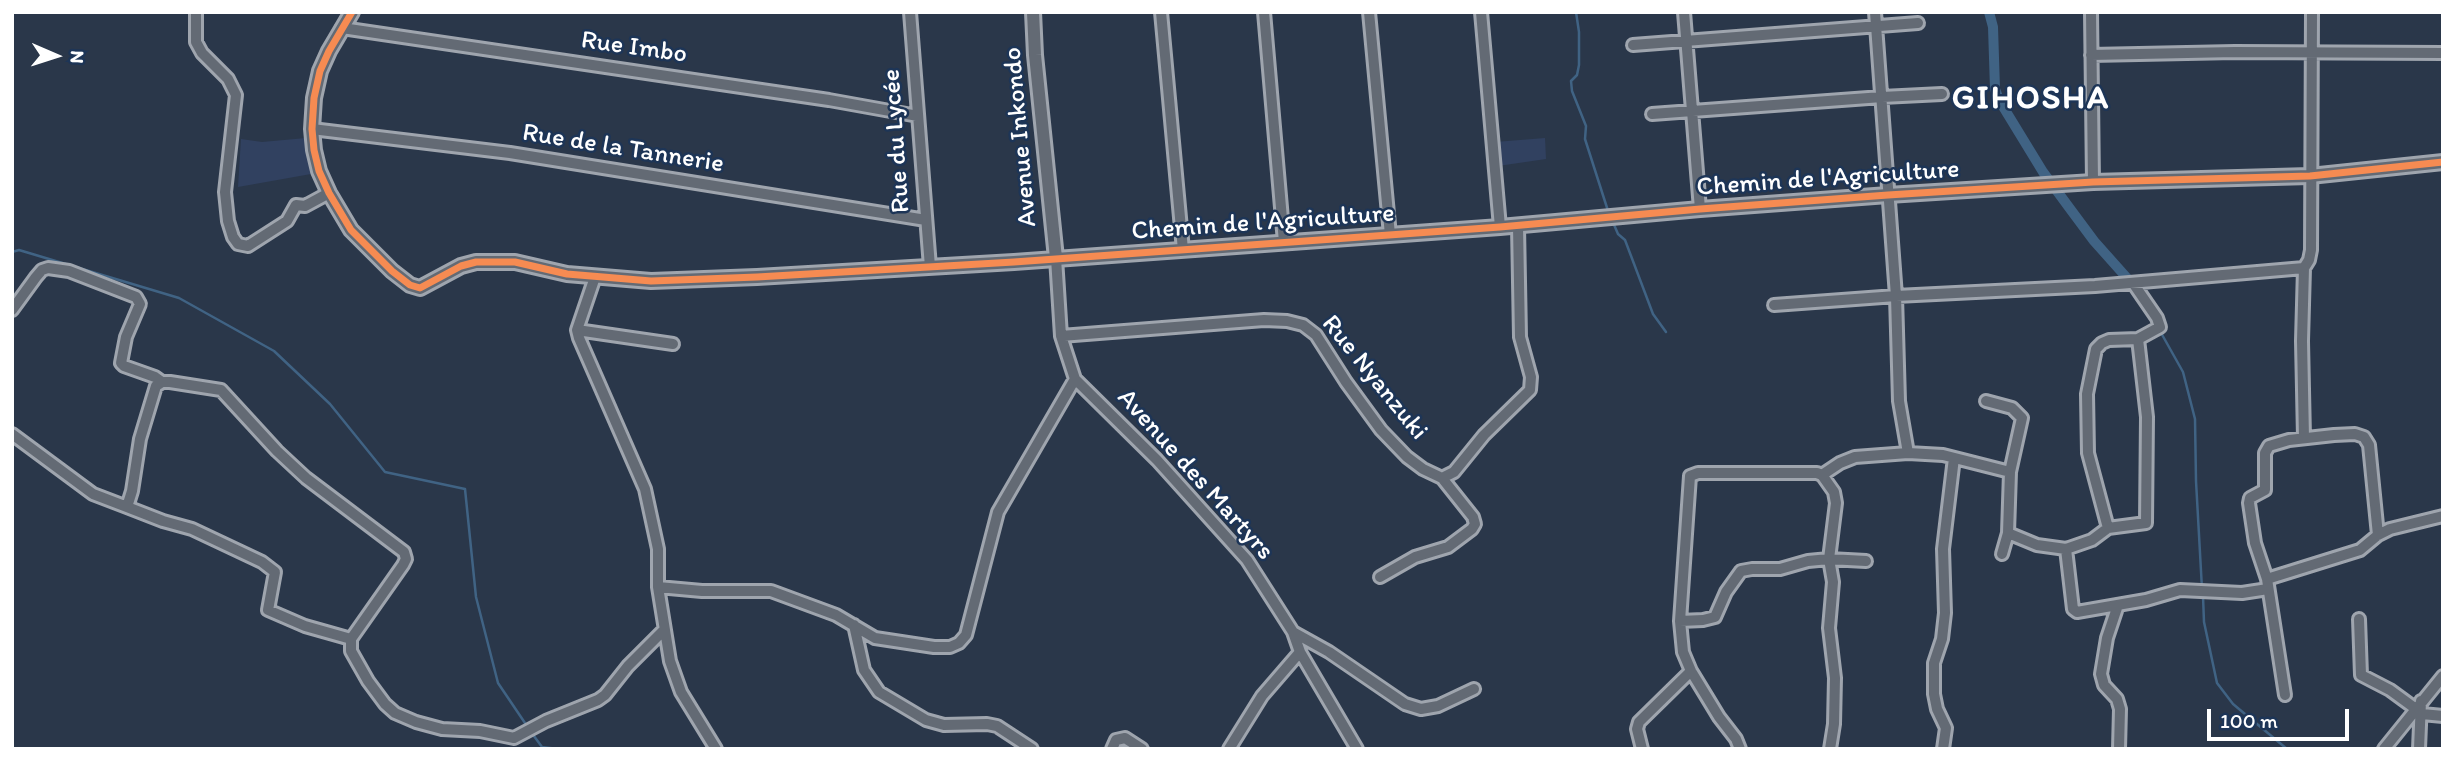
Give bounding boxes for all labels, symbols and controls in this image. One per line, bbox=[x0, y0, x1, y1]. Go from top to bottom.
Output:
north arrow bbox=[21, 21, 91, 91]
street label: Rue Imbo bbox=[579, 25, 689, 71]
street label: Avenue Inkondo bbox=[998, 46, 1044, 228]
text: N bbox=[66, 50, 89, 64]
street label: Rue du Lycée bbox=[876, 68, 918, 214]
district label: GIHOSHA bbox=[1953, 80, 2109, 120]
street label: Rue de la Tannerie bbox=[520, 118, 726, 180]
street label: Chemin de l'Agriculture bbox=[1695, 154, 1961, 204]
street label: Chemin de l'Agriculture bbox=[1130, 198, 1396, 248]
street label: Rue Nyanzuki bbox=[1314, 309, 1434, 447]
street label: Avenue des Martyrs bbox=[1110, 383, 1280, 567]
scale bar bbox=[2210, 694, 2352, 738]
text: 100 m bbox=[2220, 708, 2278, 733]

